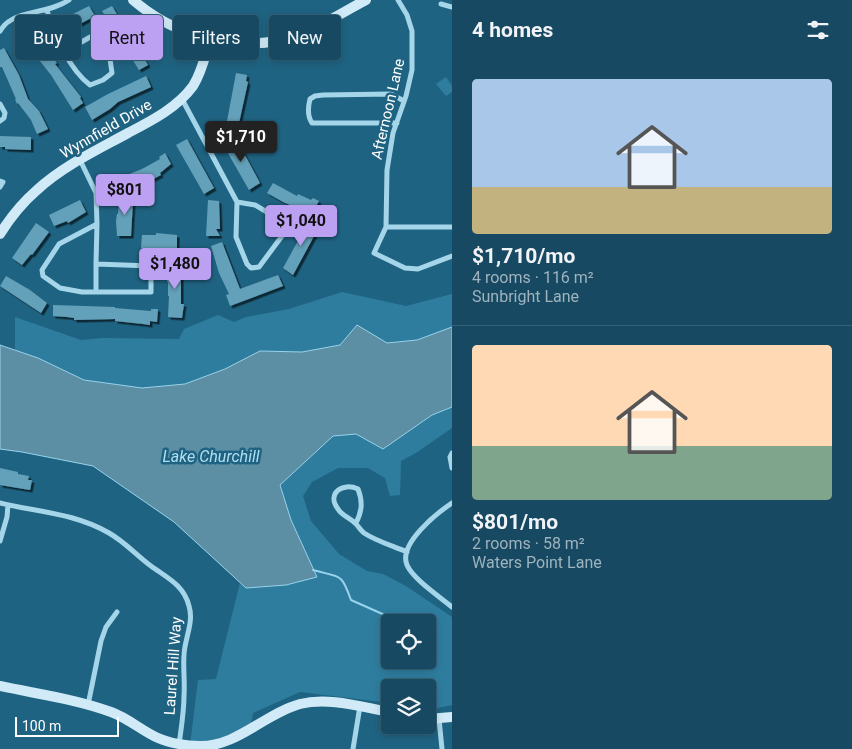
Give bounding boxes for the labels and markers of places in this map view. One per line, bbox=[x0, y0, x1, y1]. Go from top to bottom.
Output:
pin: $1,710 bbox=[200, 120, 282, 163]
pin: $801 bbox=[95, 174, 155, 216]
pin: $1,040 bbox=[260, 204, 342, 247]
pin: $1,480 bbox=[134, 248, 216, 290]

